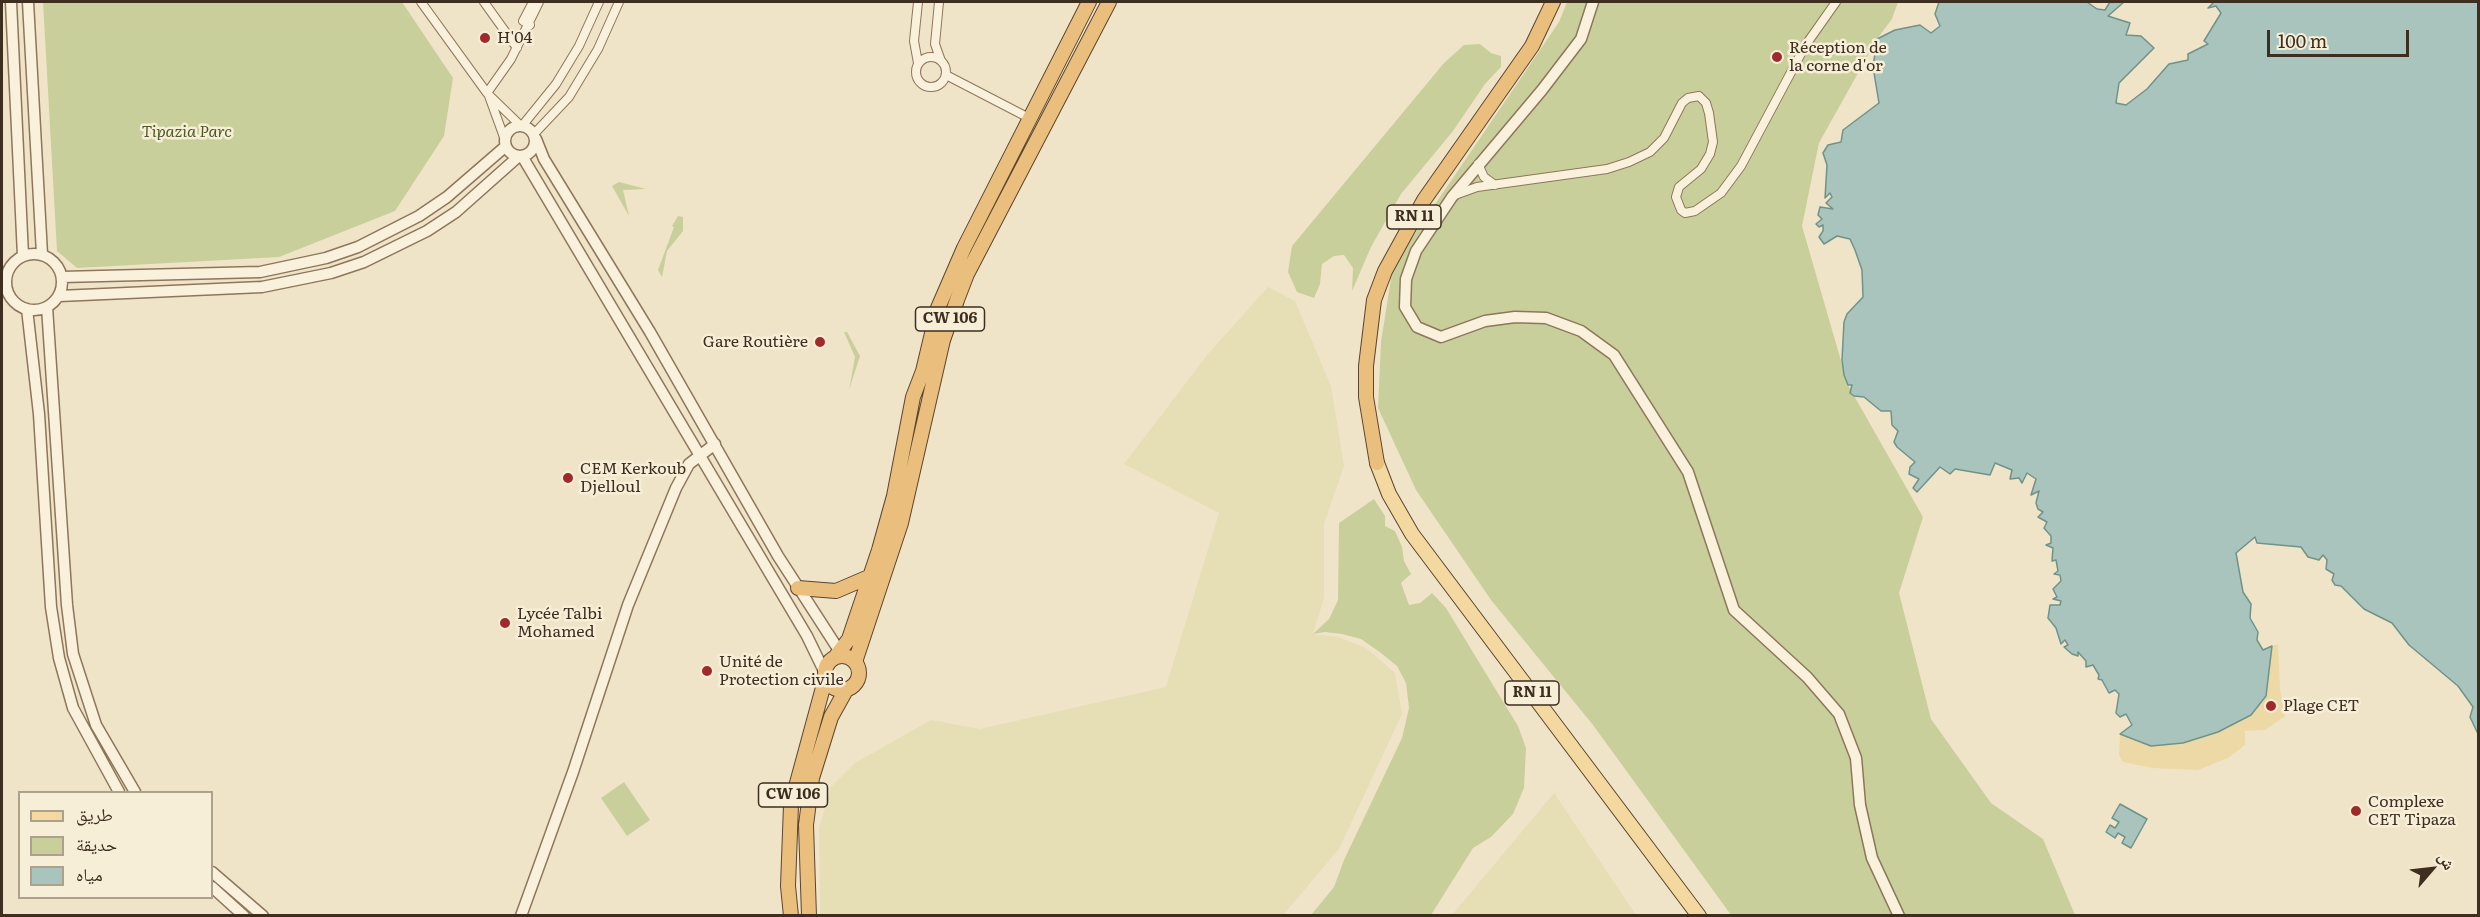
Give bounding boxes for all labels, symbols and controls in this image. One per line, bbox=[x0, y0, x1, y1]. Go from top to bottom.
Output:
scale bar bbox=[2270, 18, 2412, 56]
text: 100 m bbox=[2278, 27, 2327, 54]
place label: H'04 bbox=[497, 28, 532, 48]
marker: H'04 bbox=[478, 31, 492, 45]
place label: Réception de la corne d'or bbox=[1789, 38, 1887, 76]
marker: Réception de la corne d'or bbox=[1770, 50, 1784, 64]
park label: Tipazia Parc bbox=[142, 122, 232, 142]
road number: RN 11 bbox=[1387, 205, 1441, 229]
road number: CW 106 bbox=[916, 307, 984, 331]
place label: Gare Routière bbox=[703, 332, 808, 352]
marker: Gare Routière bbox=[813, 335, 827, 349]
place label: CEM Kerkoub Djelloul bbox=[580, 459, 686, 497]
marker: CEM Kerkoub Djelloul bbox=[561, 471, 575, 485]
place label: Lycée Talbi Mohamed bbox=[517, 604, 602, 642]
marker: Lycée Talbi Mohamed bbox=[498, 616, 512, 630]
place label: Unité de Protection civile bbox=[719, 652, 844, 690]
marker: Unité de Protection civile bbox=[700, 664, 714, 678]
road number: RN 11 bbox=[1505, 681, 1559, 705]
place label: Plage CET bbox=[2283, 696, 2359, 716]
marker: Plage CET bbox=[2264, 699, 2278, 713]
road number: CW 106 bbox=[758, 783, 828, 807]
legend bbox=[18, 791, 213, 899]
place label: Complexe CET Tipaza bbox=[2368, 792, 2456, 830]
text: طريق bbox=[76, 800, 113, 827]
marker: Complexe CET Tipaza bbox=[2349, 804, 2363, 818]
text: حديقة bbox=[76, 830, 117, 857]
north arrow bbox=[2402, 839, 2462, 899]
text: ش bbox=[2433, 847, 2462, 874]
text: مياه bbox=[76, 860, 103, 887]

